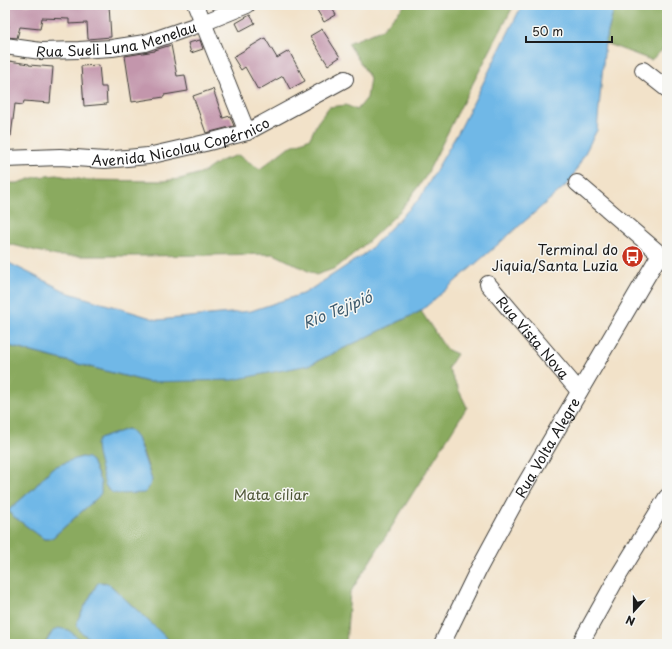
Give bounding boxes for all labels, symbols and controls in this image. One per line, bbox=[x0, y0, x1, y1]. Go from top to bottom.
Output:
street label: Rua Sueli Luna Menelau bbox=[35, 16, 199, 62]
scale bar bbox=[526, 18, 612, 44]
text: 50 m bbox=[532, 22, 563, 40]
street label: Avenida Nicolau Copérnico bbox=[91, 111, 273, 171]
place label: Terminal do Jiquia/Santa Luzia bbox=[492, 239, 618, 276]
bus stop icon: Terminal do Jiquia/Santa Luzia bbox=[620, 244, 646, 270]
water label: Rio Tejipió bbox=[299, 284, 377, 333]
street label: Rua Vista Nova bbox=[492, 291, 575, 384]
street label: Rua Volta Alegre bbox=[509, 393, 584, 501]
park label: Mata ciliar bbox=[234, 484, 309, 505]
north arrow bbox=[614, 591, 654, 631]
text: N bbox=[623, 611, 637, 630]

